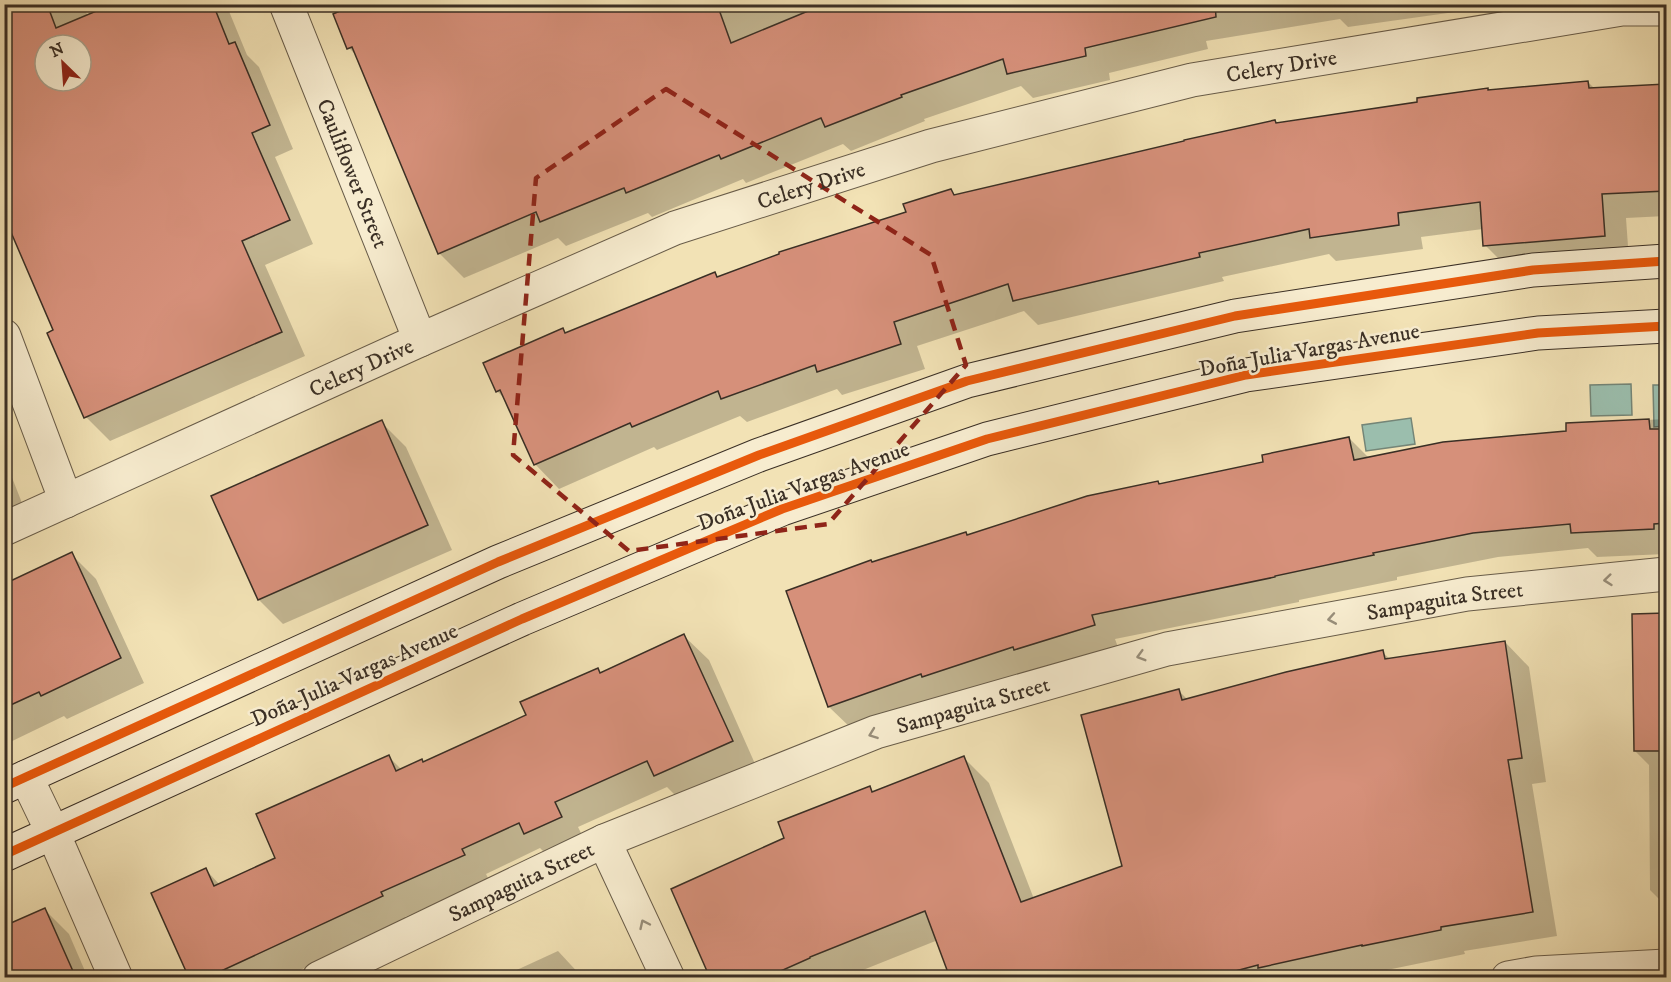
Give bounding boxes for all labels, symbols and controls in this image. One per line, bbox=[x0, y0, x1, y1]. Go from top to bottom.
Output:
north arrow bbox=[33, 33, 93, 93]
text: N bbox=[47, 38, 67, 62]
street label: Celery Drive bbox=[1224, 44, 1339, 89]
street label: Cauliflower Street bbox=[310, 95, 394, 252]
street label: Celery Drive bbox=[754, 156, 869, 216]
street label: Doña Julia Vargas Avenue bbox=[1197, 318, 1422, 383]
street label: Celery Drive bbox=[305, 333, 418, 404]
street label: Doña Julia Vargas Avenue bbox=[694, 435, 913, 537]
one-way arrow bbox=[1604, 573, 1613, 586]
street label: Sampaguita Street bbox=[1365, 576, 1524, 627]
one-way arrow bbox=[1328, 612, 1338, 625]
street label: Doña Julia Vargas Avenue bbox=[247, 618, 462, 733]
one-way arrow bbox=[1136, 649, 1147, 661]
street label: Sampaguita Street bbox=[894, 671, 1053, 740]
one-way arrow bbox=[868, 726, 879, 739]
street label: Sampaguita Street bbox=[444, 836, 599, 929]
one-way arrow bbox=[639, 920, 651, 931]

